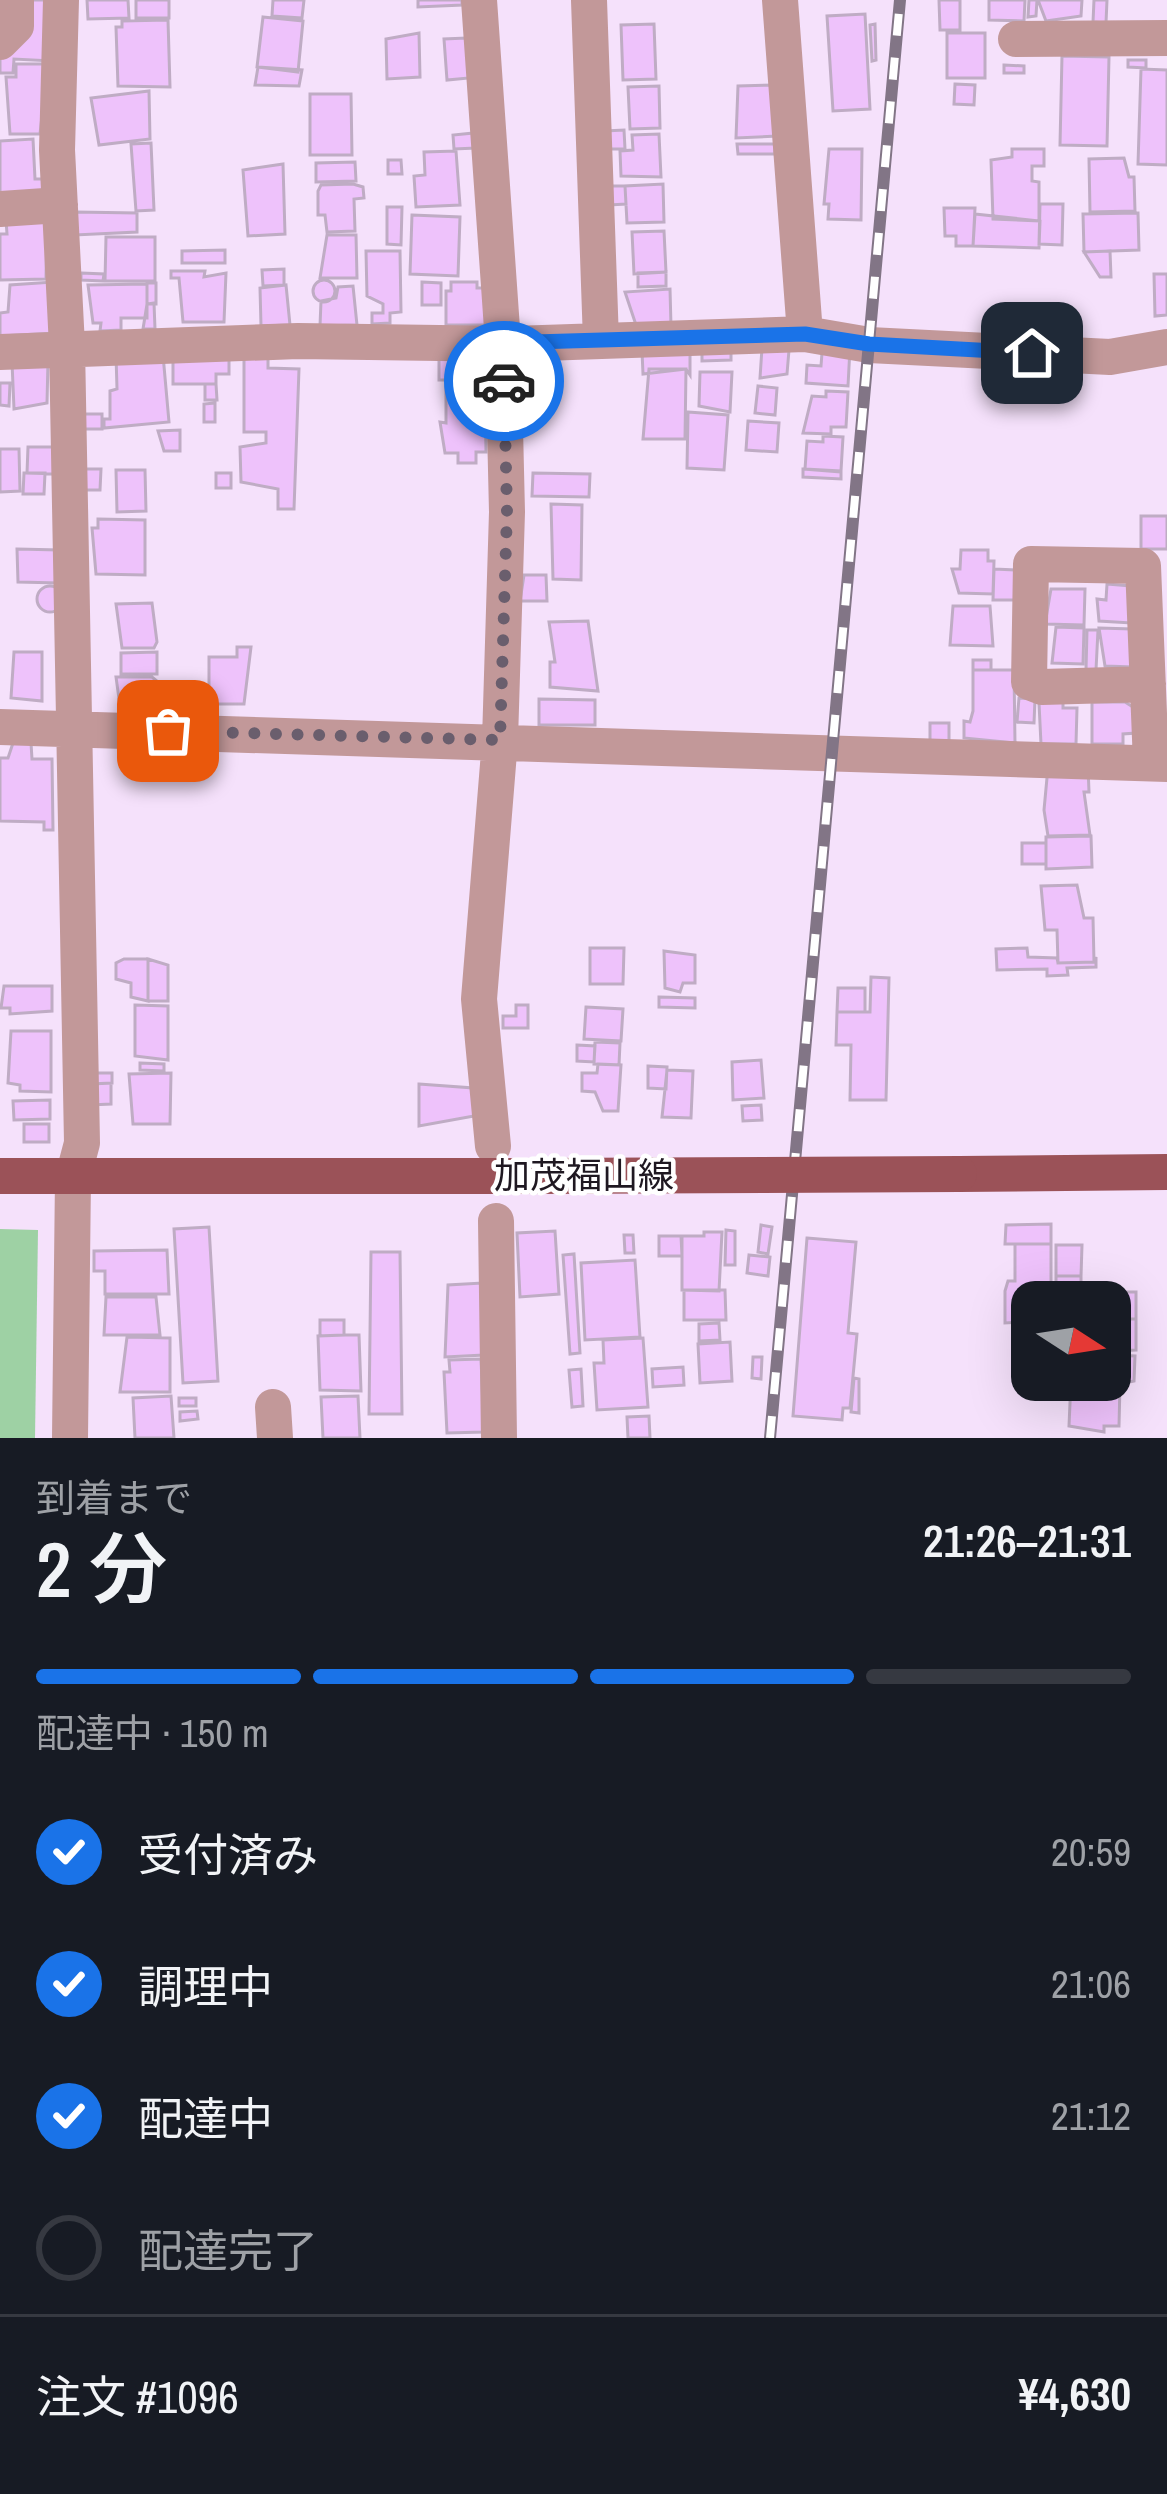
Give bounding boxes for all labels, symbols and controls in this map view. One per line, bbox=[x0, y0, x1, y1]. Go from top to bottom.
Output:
pin bbox=[981, 302, 1083, 404]
icon: home bbox=[999, 320, 1065, 386]
courier bbox=[444, 321, 564, 441]
icon: car bbox=[471, 348, 537, 414]
pin bbox=[117, 680, 219, 782]
icon: bag bbox=[135, 698, 201, 764]
street label: 加茂福山線 bbox=[494, 1151, 674, 1199]
north arrow bbox=[1011, 1281, 1131, 1401]
map controls bbox=[1011, 1281, 1131, 1401]
text: 到着まで bbox=[36, 1472, 192, 1524]
text: 21:26–21:31 bbox=[923, 1510, 1131, 1571]
text: 2 分 bbox=[36, 1516, 167, 1621]
text: 配達中 · 150 m bbox=[36, 1707, 269, 1759]
icon: check bbox=[36, 1819, 102, 1885]
text: 受付済み bbox=[138, 1824, 318, 1885]
text: 20:59 bbox=[1051, 1826, 1131, 1878]
icon: check bbox=[36, 1951, 102, 2017]
text: 調理中 bbox=[138, 1956, 273, 2017]
text: 21:06 bbox=[1051, 1958, 1131, 2010]
icon: check bbox=[36, 2083, 102, 2149]
text: 配達中 bbox=[138, 2088, 273, 2149]
text: 21:12 bbox=[1051, 2090, 1131, 2142]
text: 配達完了 bbox=[138, 2220, 318, 2281]
text: ¥4,630 bbox=[1018, 2363, 1131, 2424]
text: 注文 #1096 bbox=[36, 2366, 239, 2427]

